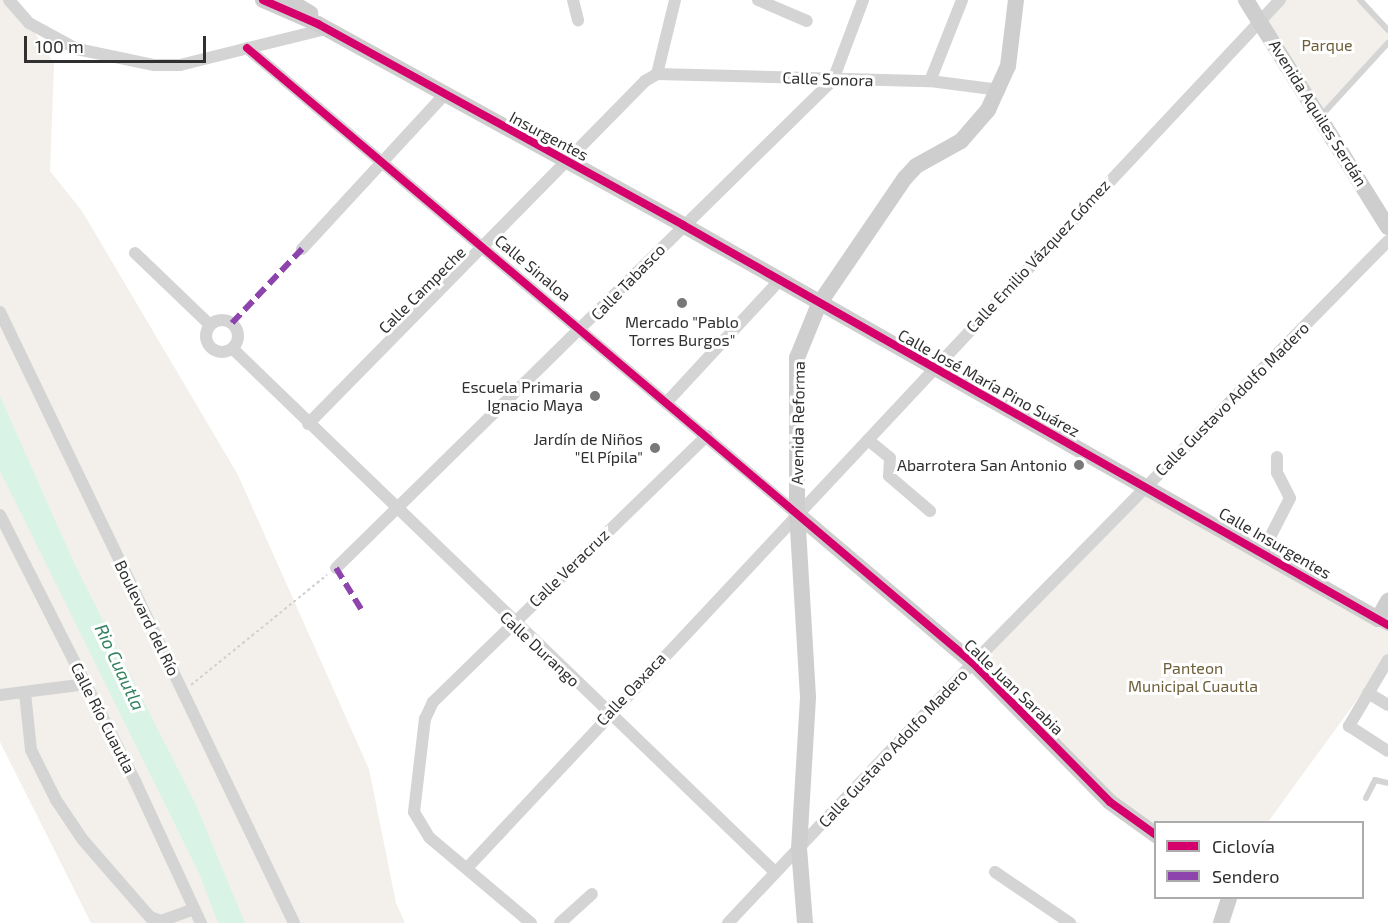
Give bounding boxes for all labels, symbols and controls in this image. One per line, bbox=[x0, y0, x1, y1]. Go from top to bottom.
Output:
scale bar bbox=[27, 24, 208, 62]
text: 100 m bbox=[35, 35, 84, 57]
park label: Parque bbox=[1301, 35, 1353, 55]
street label: Avenida Aquiles Serdán bbox=[1265, 36, 1371, 190]
street label: Calle Sonora bbox=[782, 68, 874, 90]
street label: Insurgentes bbox=[506, 107, 592, 165]
street label: Calle Emilio Vázquez Gómez bbox=[962, 175, 1114, 337]
street label: Calle Sinaloa bbox=[491, 231, 575, 305]
street label: Calle Tabasco bbox=[587, 240, 669, 324]
street label: Calle Campeche bbox=[375, 243, 469, 337]
marker: Mercado "Pablo Torres Burgos" bbox=[675, 296, 689, 310]
place label: Mercado "Pablo Torres Burgos" bbox=[625, 312, 739, 350]
street label: Calle Gustavo Adolfo Madero bbox=[1151, 318, 1313, 480]
street label: Calle José María Pino Suárez bbox=[895, 325, 1083, 441]
street label: Avenida Reforma bbox=[787, 361, 809, 485]
place label: Escuela Primaria Ignacio Maya bbox=[461, 377, 583, 415]
marker: Escuela Primaria Ignacio Maya bbox=[588, 389, 602, 403]
place label: Jardín de Niños "El Pípila" bbox=[533, 429, 643, 467]
marker: Jardín de Niños "El Pípila" bbox=[648, 441, 662, 455]
place label: Abarrotera San Antonio bbox=[897, 455, 1067, 475]
marker: Abarrotera San Antonio bbox=[1072, 458, 1086, 472]
street label: Calle Insurgentes bbox=[1216, 503, 1334, 583]
street label: Calle Veracruz bbox=[525, 525, 613, 611]
street label: Boulevard del Río bbox=[111, 557, 183, 679]
street label: Calle Durango bbox=[496, 607, 584, 691]
water label: Rio Cuautla bbox=[91, 620, 149, 714]
street label: Calle Juan Sarabia bbox=[960, 635, 1068, 739]
street label: Calle Oaxaca bbox=[592, 648, 670, 730]
park label: Panteon Municipal Cuautla bbox=[1128, 658, 1258, 696]
street label: Calle Río Cuautla bbox=[67, 659, 139, 777]
street label: Calle Gustavo Adolfo Madero bbox=[814, 665, 972, 831]
legend bbox=[1154, 821, 1364, 899]
text: Ciclovía bbox=[1212, 835, 1275, 857]
text: Sendero bbox=[1212, 865, 1279, 887]

